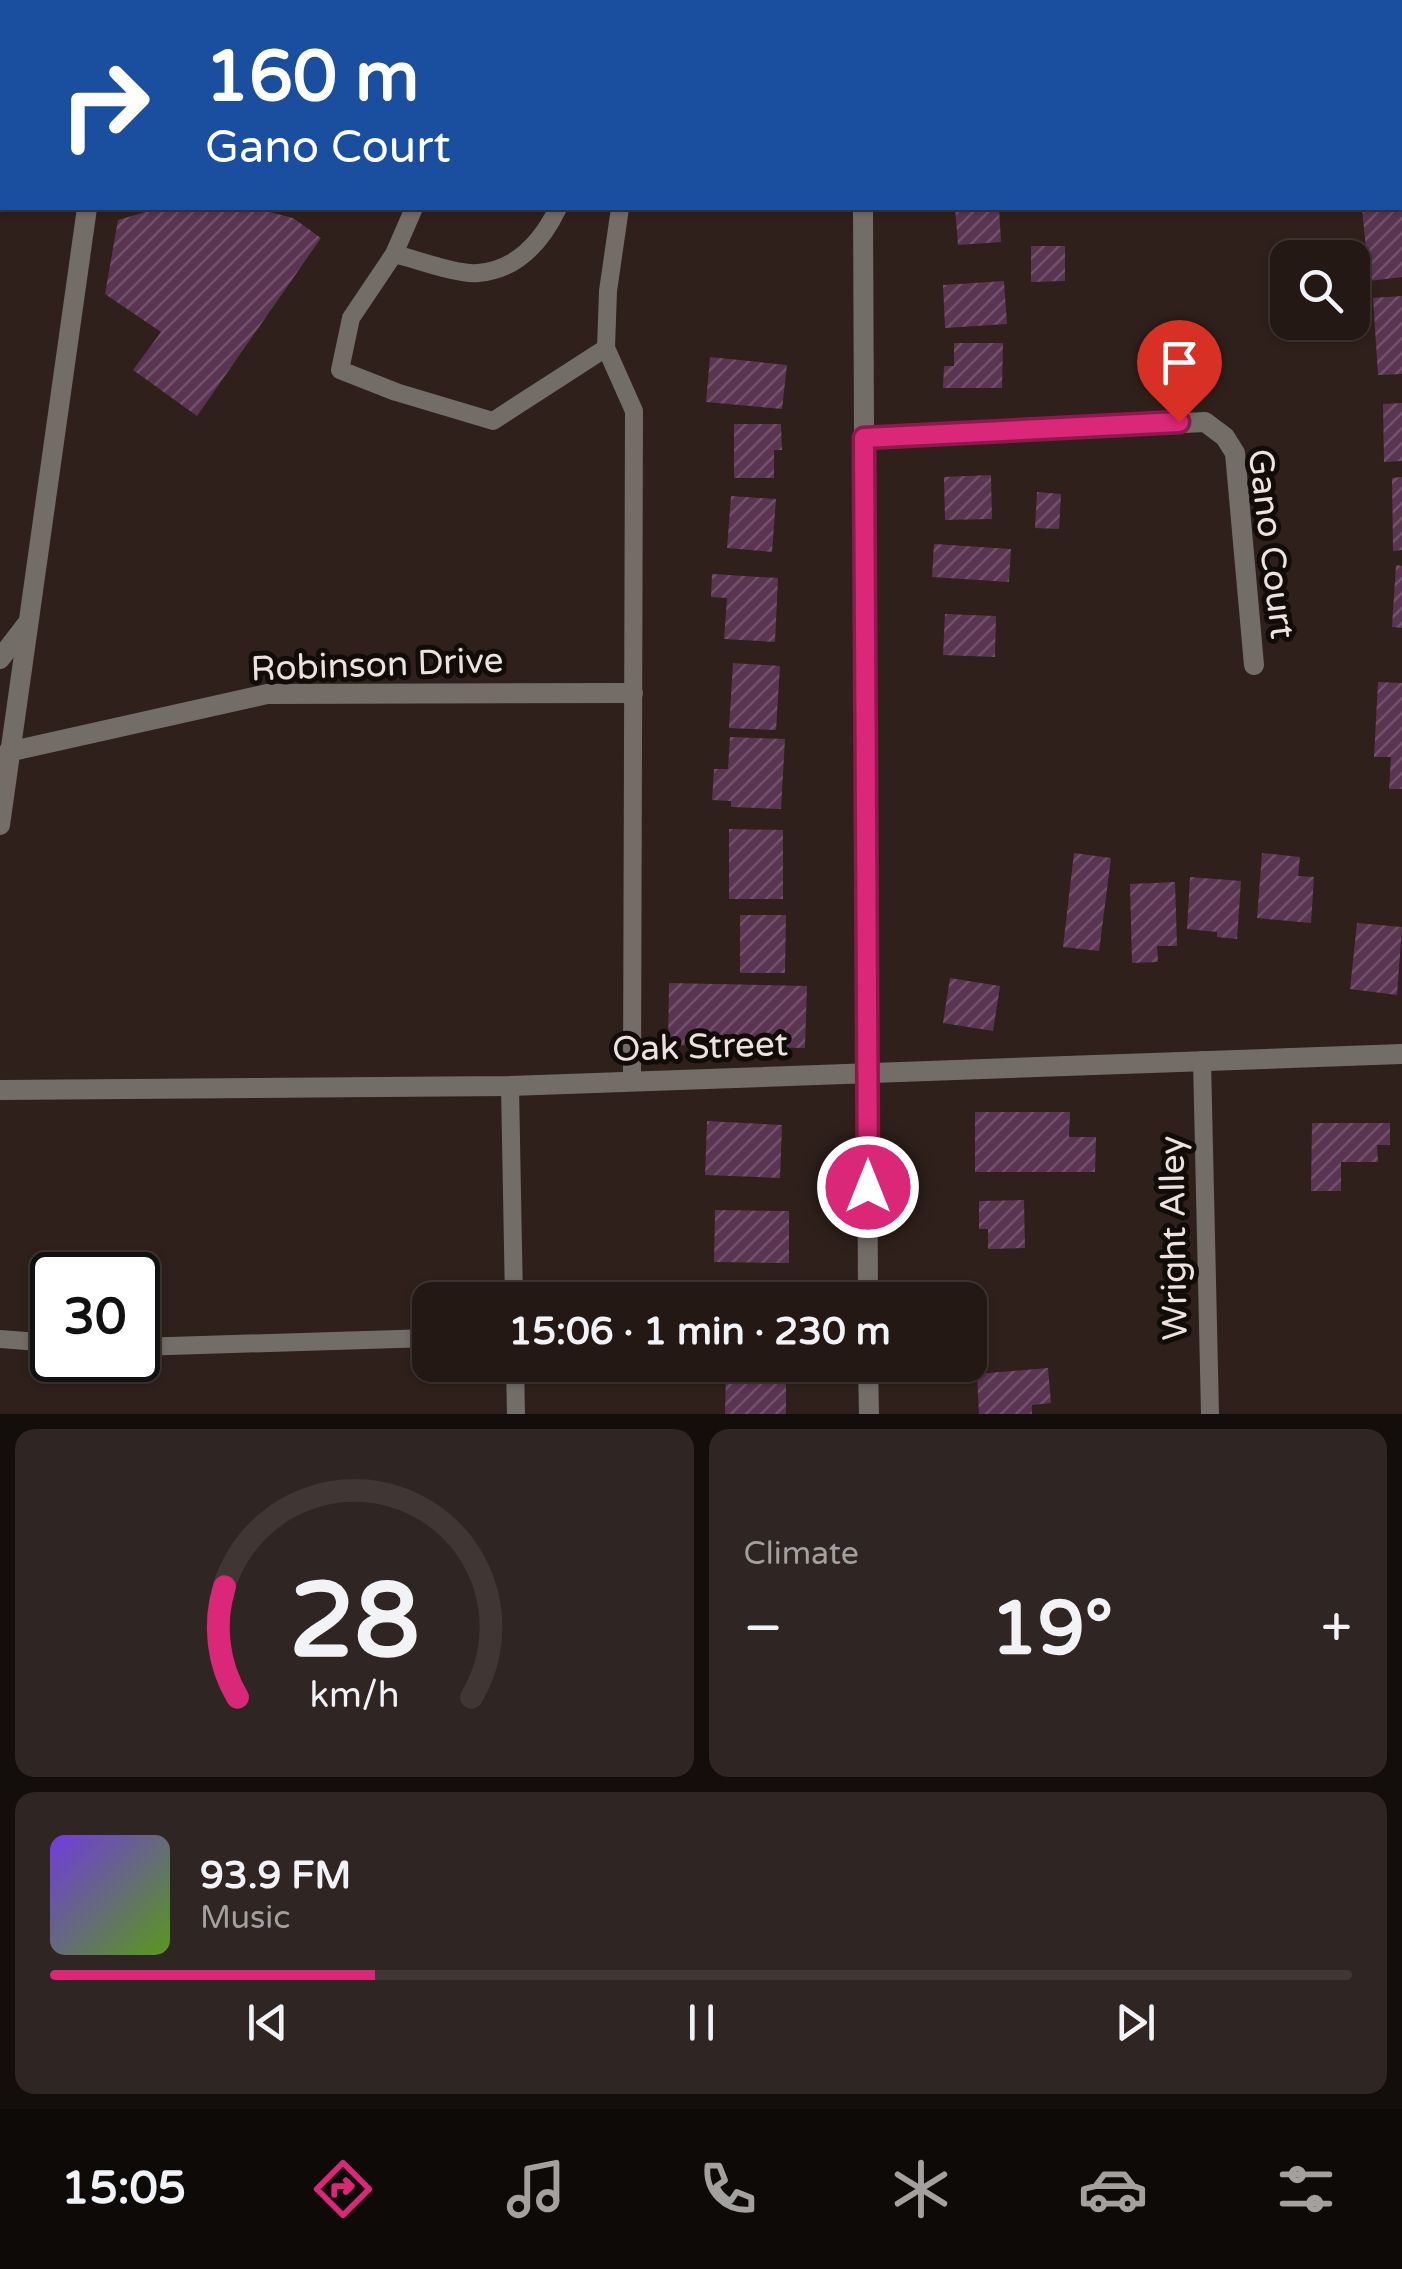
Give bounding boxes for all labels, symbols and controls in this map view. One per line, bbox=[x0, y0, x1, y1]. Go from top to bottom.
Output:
text: 160 m bbox=[205, 36, 419, 120]
icon: right bbox=[40, 40, 170, 170]
text: Gano Court bbox=[205, 121, 451, 175]
map controls bbox=[1270, 240, 1370, 340]
button: search bbox=[1270, 240, 1370, 340]
pin bbox=[1137, 320, 1222, 423]
icon: arrive bbox=[1152, 335, 1207, 390]
street label: Gano Court bbox=[1239, 447, 1303, 641]
street label: Robinson Drive bbox=[250, 640, 504, 690]
street label: Oak Street bbox=[611, 1023, 789, 1071]
position arrow bbox=[816, 1135, 920, 1239]
street label: Wright Alley bbox=[1151, 1135, 1197, 1341]
speed limit sign: 30 bbox=[30, 1252, 160, 1382]
text: 15:06 · 1 min · 230 m bbox=[508, 1309, 891, 1355]
text: Climate bbox=[744, 1535, 859, 1573]
text: 28 bbox=[289, 1560, 420, 1685]
text: 19° bbox=[991, 1584, 1113, 1674]
text: − bbox=[744, 1596, 783, 1662]
text: + bbox=[1321, 1596, 1352, 1662]
text: km/h bbox=[309, 1674, 399, 1717]
text: 93.9 FM bbox=[200, 1853, 351, 1899]
text: Music bbox=[200, 1899, 290, 1937]
icon: previous bbox=[240, 1995, 295, 2050]
icon: pause bbox=[674, 1995, 729, 2050]
icon: next bbox=[1108, 1995, 1163, 2050]
icon: directions bbox=[308, 2154, 378, 2224]
icon: music bbox=[501, 2154, 571, 2224]
icon: phone bbox=[693, 2154, 763, 2224]
icon: climate bbox=[886, 2154, 956, 2224]
icon: car bbox=[1078, 2154, 1148, 2224]
icon: filters bbox=[1271, 2154, 1341, 2224]
text: 15:05 bbox=[61, 2162, 186, 2216]

